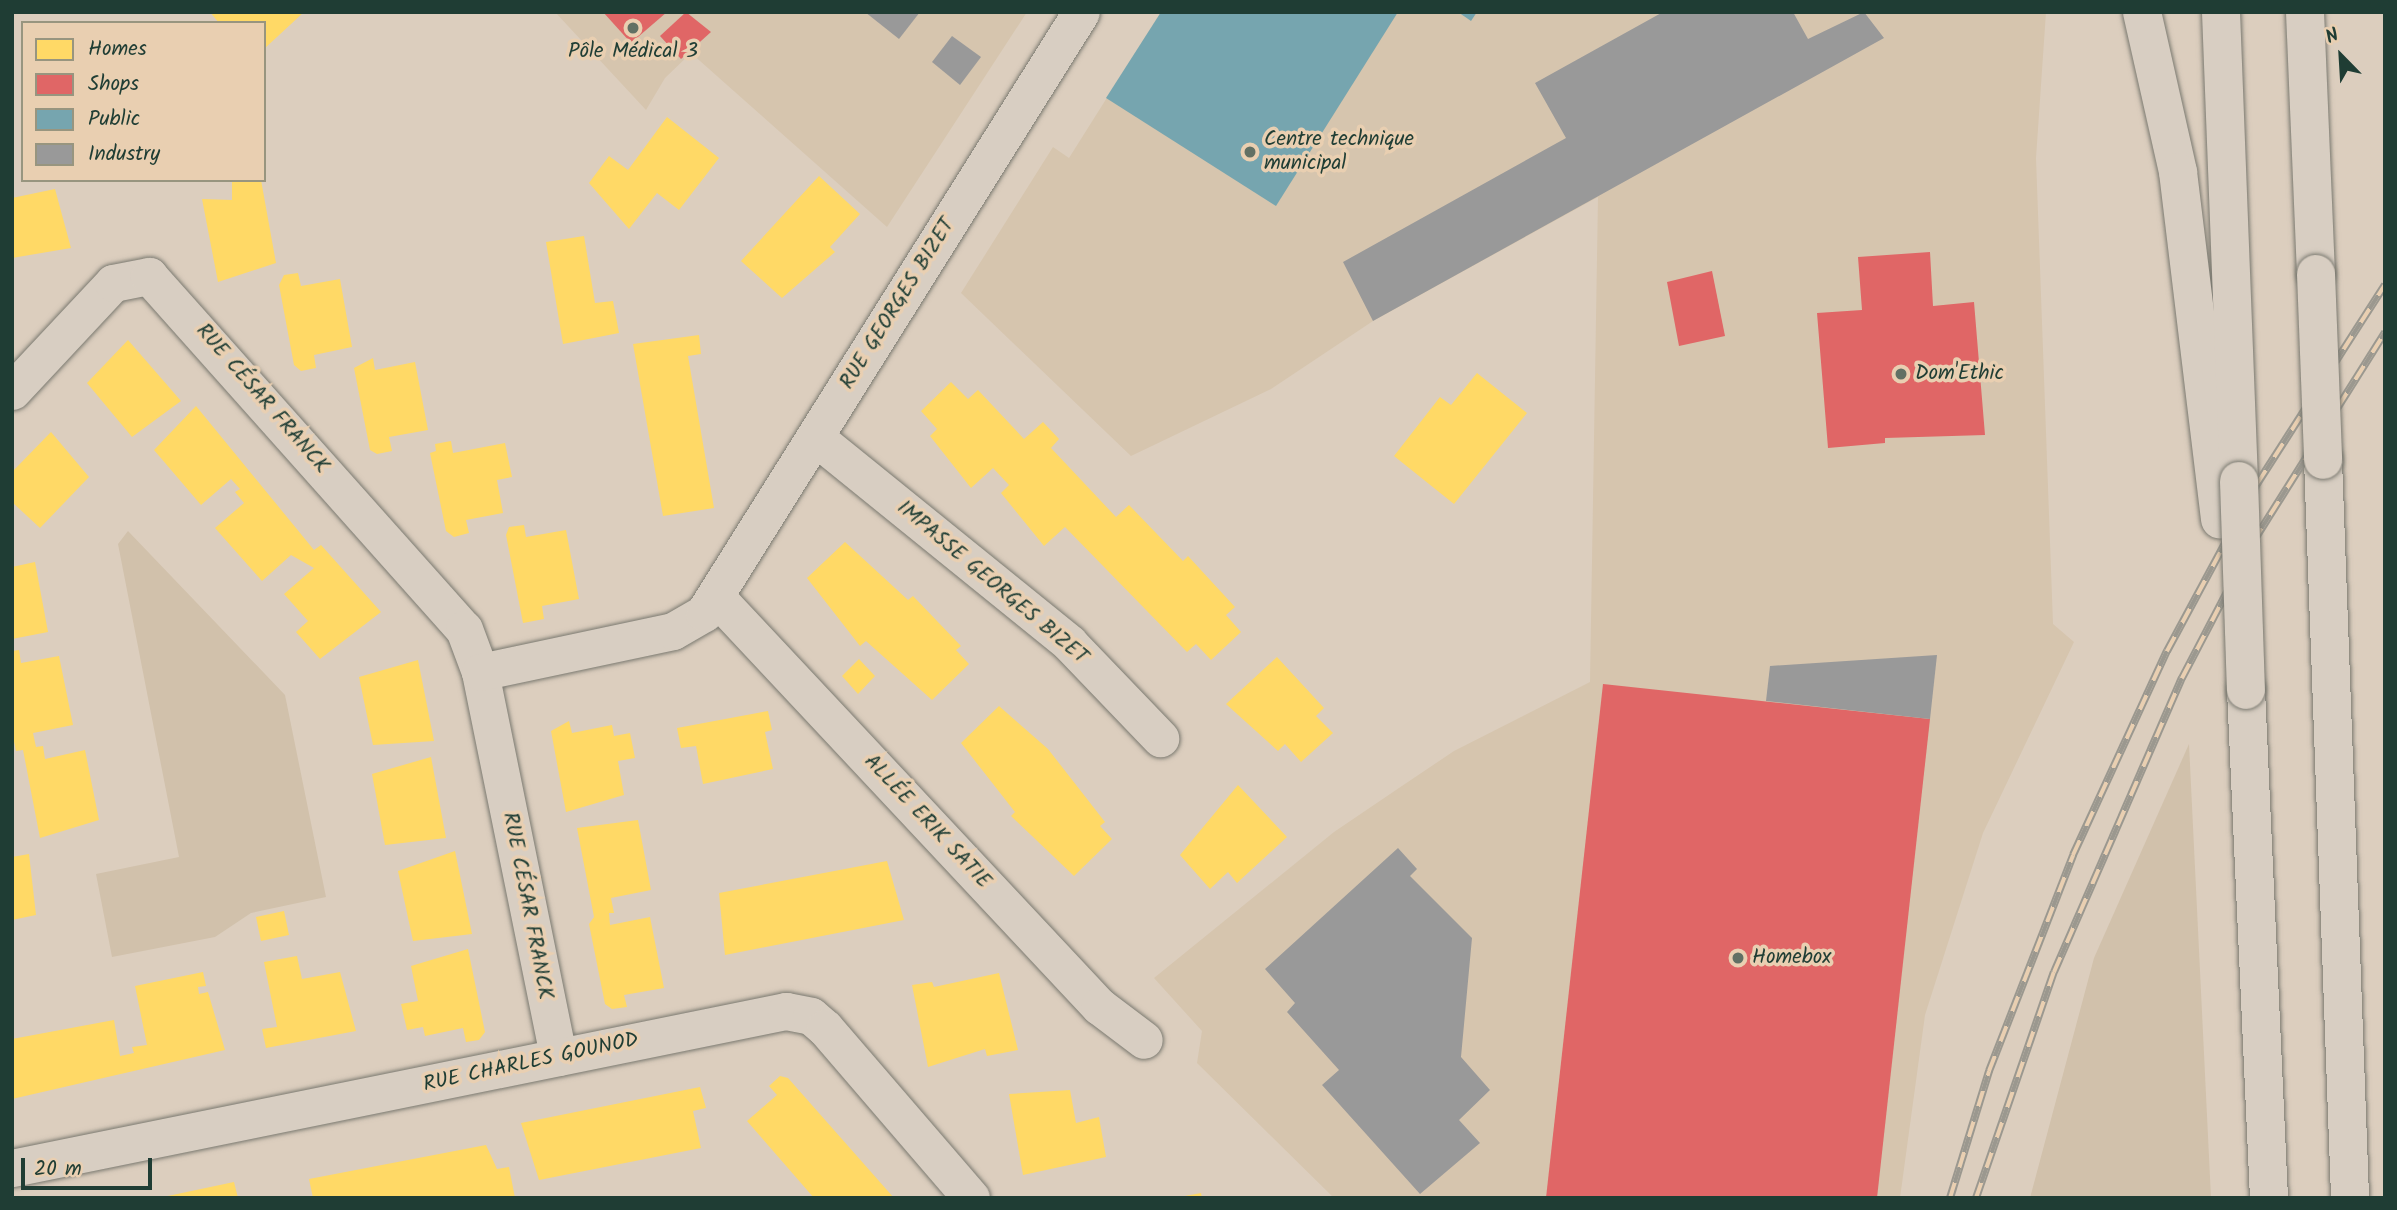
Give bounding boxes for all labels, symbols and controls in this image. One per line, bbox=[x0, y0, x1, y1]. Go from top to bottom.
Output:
marker: Pôle Médical 3 bbox=[625, 20, 641, 36]
legend bbox=[21, 21, 266, 182]
north arrow bbox=[2306, 21, 2376, 91]
text: N bbox=[2321, 21, 2344, 53]
text: Homes bbox=[88, 33, 147, 66]
place label: Pôle Médical 3 bbox=[568, 39, 698, 65]
text: Shops bbox=[88, 68, 139, 101]
text: Public bbox=[88, 103, 140, 136]
place label: Centre technique municipal bbox=[1264, 127, 1414, 177]
text: Industry bbox=[88, 138, 160, 171]
marker: Centre technique municipal bbox=[1242, 144, 1258, 160]
street label: RUE GEORGES BIZET bbox=[835, 214, 961, 394]
street label: RUE CÉSAR FRANCK bbox=[190, 319, 334, 479]
place label: Dom'Ethic bbox=[1915, 361, 2004, 387]
marker: Dom'Ethic bbox=[1893, 366, 1909, 382]
street label: IMPASSE GEORGES BIZET bbox=[891, 496, 1093, 670]
street label: ALLÉE ERIK SATIE bbox=[858, 750, 996, 894]
street label: RUE CÉSAR FRANCK bbox=[496, 810, 558, 1002]
place label: Homebox bbox=[1752, 945, 1831, 971]
marker: Homebox bbox=[1730, 950, 1746, 966]
street label: RUE CHARLES GOUNOD bbox=[421, 1028, 641, 1098]
scale bar bbox=[24, 1144, 156, 1188]
text: 20 m bbox=[34, 1153, 82, 1186]

